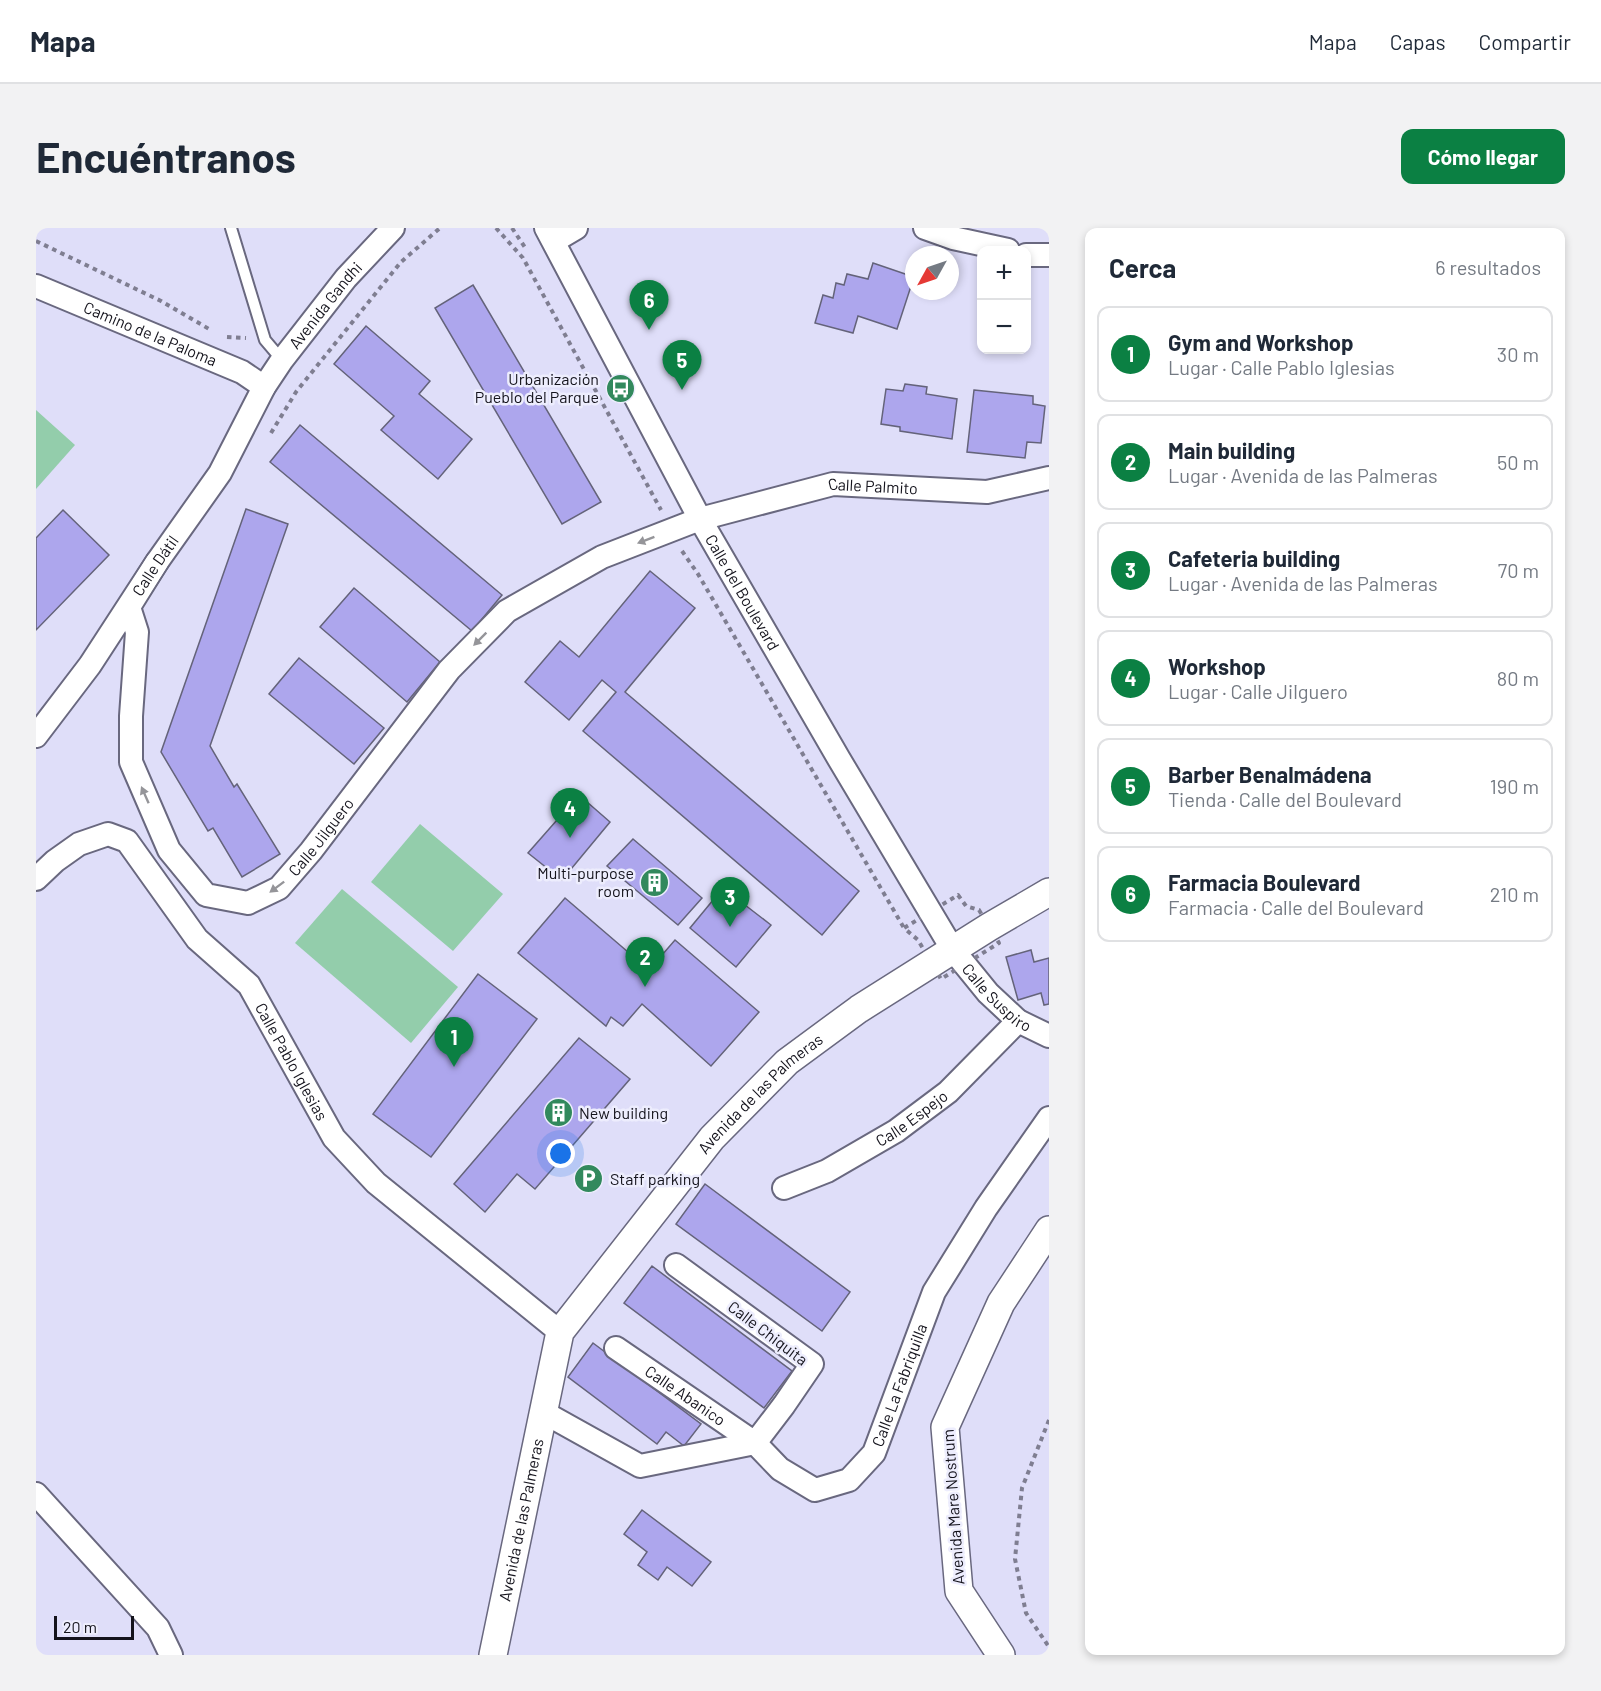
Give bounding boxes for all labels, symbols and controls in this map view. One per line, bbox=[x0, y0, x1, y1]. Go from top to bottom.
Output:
text: Mapa bbox=[30, 24, 96, 58]
text: Mapa bbox=[1309, 29, 1357, 54]
text: Capas bbox=[1390, 29, 1446, 54]
text: Compartir bbox=[1479, 29, 1571, 54]
button: Cómo llegar bbox=[1401, 129, 1565, 184]
text: Encuéntranos bbox=[36, 131, 296, 181]
north arrow bbox=[905, 246, 959, 300]
map controls bbox=[977, 246, 1031, 354]
button: + bbox=[977, 246, 1031, 300]
text: Cerca bbox=[1109, 252, 1176, 283]
text: 6 resultados bbox=[1435, 255, 1541, 279]
street label: Avenida Gandhi bbox=[285, 257, 365, 352]
pin: 6 bbox=[630, 280, 668, 330]
street label: Camino de la Paloma bbox=[81, 297, 220, 370]
button: − bbox=[977, 300, 1031, 354]
text: Gym and Workshop bbox=[1168, 329, 1354, 355]
pin: 5 bbox=[662, 340, 702, 390]
text: 1 bbox=[1127, 342, 1134, 366]
text: 30 m bbox=[1497, 342, 1539, 366]
text: Lugar · Calle Pablo Iglesias bbox=[1168, 355, 1395, 379]
place label: Urbanización Pueblo del Parque bbox=[475, 369, 599, 406]
bus stop icon: Urbanización Pueblo del Parque bbox=[604, 372, 636, 404]
text: Main building bbox=[1168, 437, 1295, 463]
text: 2 bbox=[1125, 450, 1136, 474]
text: 50 m bbox=[1497, 450, 1539, 474]
text: Lugar · Avenida de las Palmeras bbox=[1168, 463, 1438, 487]
street label: Calle Palmito bbox=[826, 473, 918, 497]
street label: Calle del Boulevard bbox=[702, 531, 784, 653]
street label: Calle Dátil bbox=[128, 532, 182, 599]
one-way arrow bbox=[636, 535, 654, 545]
text: Cafeteria building bbox=[1168, 545, 1340, 571]
text: 3 bbox=[1125, 558, 1136, 582]
text: 70 m bbox=[1498, 558, 1539, 582]
text: Lugar · Avenida de las Palmeras bbox=[1168, 571, 1438, 595]
one-way arrow bbox=[473, 631, 487, 645]
text: Workshop bbox=[1168, 653, 1266, 679]
text: 4 bbox=[1124, 666, 1137, 690]
text: 80 m bbox=[1497, 666, 1539, 690]
text: Lugar · Calle Jilguero bbox=[1168, 679, 1348, 703]
text: Barber Benalmádena bbox=[1168, 761, 1372, 787]
text: 5 bbox=[1125, 774, 1136, 798]
text: 190 m bbox=[1490, 774, 1539, 798]
one-way arrow bbox=[140, 786, 149, 804]
text: Tienda · Calle del Boulevard bbox=[1168, 787, 1402, 811]
pin: 4 bbox=[550, 788, 590, 838]
street label: Calle Jilguero bbox=[284, 794, 357, 879]
place label: Multi-purpose room bbox=[537, 863, 634, 900]
building icon: Multi-purpose room bbox=[639, 866, 671, 898]
text: Farmacia Boulevard bbox=[1168, 869, 1360, 895]
pin: 3 bbox=[710, 878, 750, 927]
one-way arrow bbox=[270, 880, 285, 892]
text: 6 bbox=[1125, 882, 1136, 906]
text: 210 m bbox=[1490, 882, 1539, 906]
text: Farmacia · Calle del Boulevard bbox=[1168, 895, 1424, 919]
pin: 2 bbox=[626, 938, 664, 987]
street label: Calle Suspiro bbox=[959, 959, 1034, 1035]
street label: Calle Pablo Iglesias bbox=[252, 999, 332, 1123]
pin: 1 bbox=[434, 1018, 474, 1067]
street label: Avenida de las Palmeras bbox=[693, 1029, 826, 1157]
street label: Calle Espejo bbox=[872, 1086, 951, 1150]
building icon: New building bbox=[542, 1097, 574, 1129]
place label: New building bbox=[579, 1103, 668, 1122]
your location bbox=[546, 1139, 575, 1168]
parking icon: Staff parking bbox=[573, 1163, 605, 1195]
place label: Staff parking bbox=[610, 1169, 700, 1188]
street label: Calle Chiquita bbox=[725, 1296, 812, 1369]
street label: Calle La Fabriquilla bbox=[867, 1321, 930, 1449]
street label: Calle Abanico bbox=[642, 1361, 730, 1429]
street label: Avenida Mare Nostrum bbox=[938, 1429, 967, 1585]
street label: Avenida de las Palmeras bbox=[494, 1437, 547, 1603]
scale bar bbox=[54, 1613, 134, 1640]
text: 20 m bbox=[63, 1617, 97, 1636]

